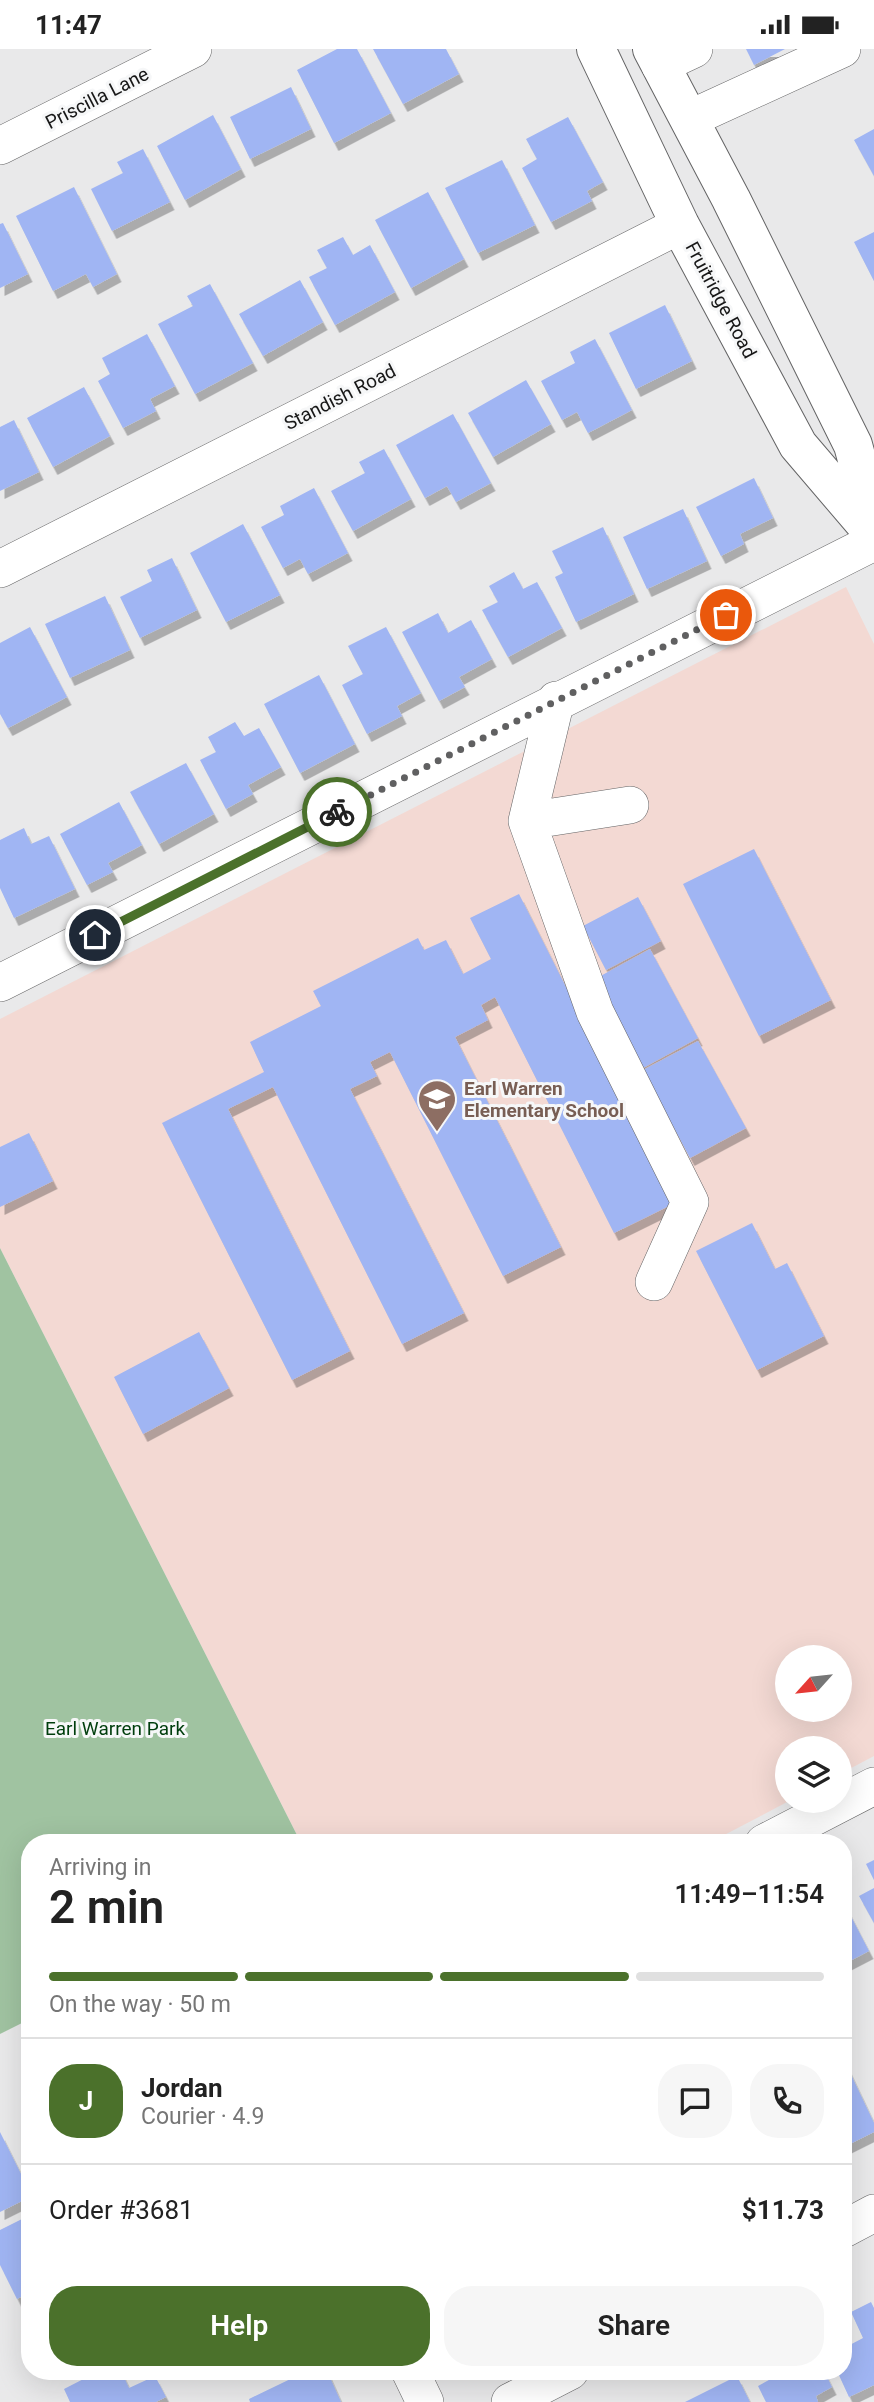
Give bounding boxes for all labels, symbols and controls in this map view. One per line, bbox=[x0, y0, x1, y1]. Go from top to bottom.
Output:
text: 11:47 bbox=[35, 10, 102, 40]
street label: Priscilla Lane bbox=[42, 62, 152, 134]
street label: Fruitridge Road bbox=[681, 238, 761, 362]
street label: Standish Road bbox=[280, 359, 400, 435]
pin bbox=[696, 585, 756, 645]
icon: bag bbox=[707, 596, 745, 634]
courier bbox=[302, 777, 372, 847]
icon: bike bbox=[318, 793, 356, 831]
pin bbox=[65, 905, 125, 965]
icon: home bbox=[76, 916, 114, 954]
place label: Earl Warren Elementary School bbox=[464, 1077, 624, 1122]
school or university icon: Earl Warren Elementary School bbox=[416, 1078, 458, 1133]
north arrow bbox=[775, 1645, 852, 1722]
map controls bbox=[775, 1645, 852, 1813]
park label: Earl Warren Park bbox=[45, 1717, 185, 1740]
button: layers bbox=[775, 1736, 852, 1813]
text: Arriving in bbox=[49, 1854, 152, 1881]
text: 11:49–11:54 bbox=[674, 1879, 824, 1909]
text: 2 min bbox=[49, 1880, 164, 1934]
text: On the way · 50 m bbox=[49, 1991, 231, 2018]
button: chat bbox=[658, 2064, 732, 2138]
button: phone bbox=[750, 2064, 824, 2138]
text: Jordan bbox=[141, 2073, 223, 2103]
text: J bbox=[79, 2086, 93, 2116]
text: Courier · 4.9 bbox=[141, 2103, 264, 2130]
text: Order #3681 bbox=[49, 2195, 194, 2225]
text: $11.73 bbox=[742, 2195, 824, 2225]
button: Help bbox=[49, 2286, 430, 2366]
button: Share bbox=[444, 2286, 824, 2366]

